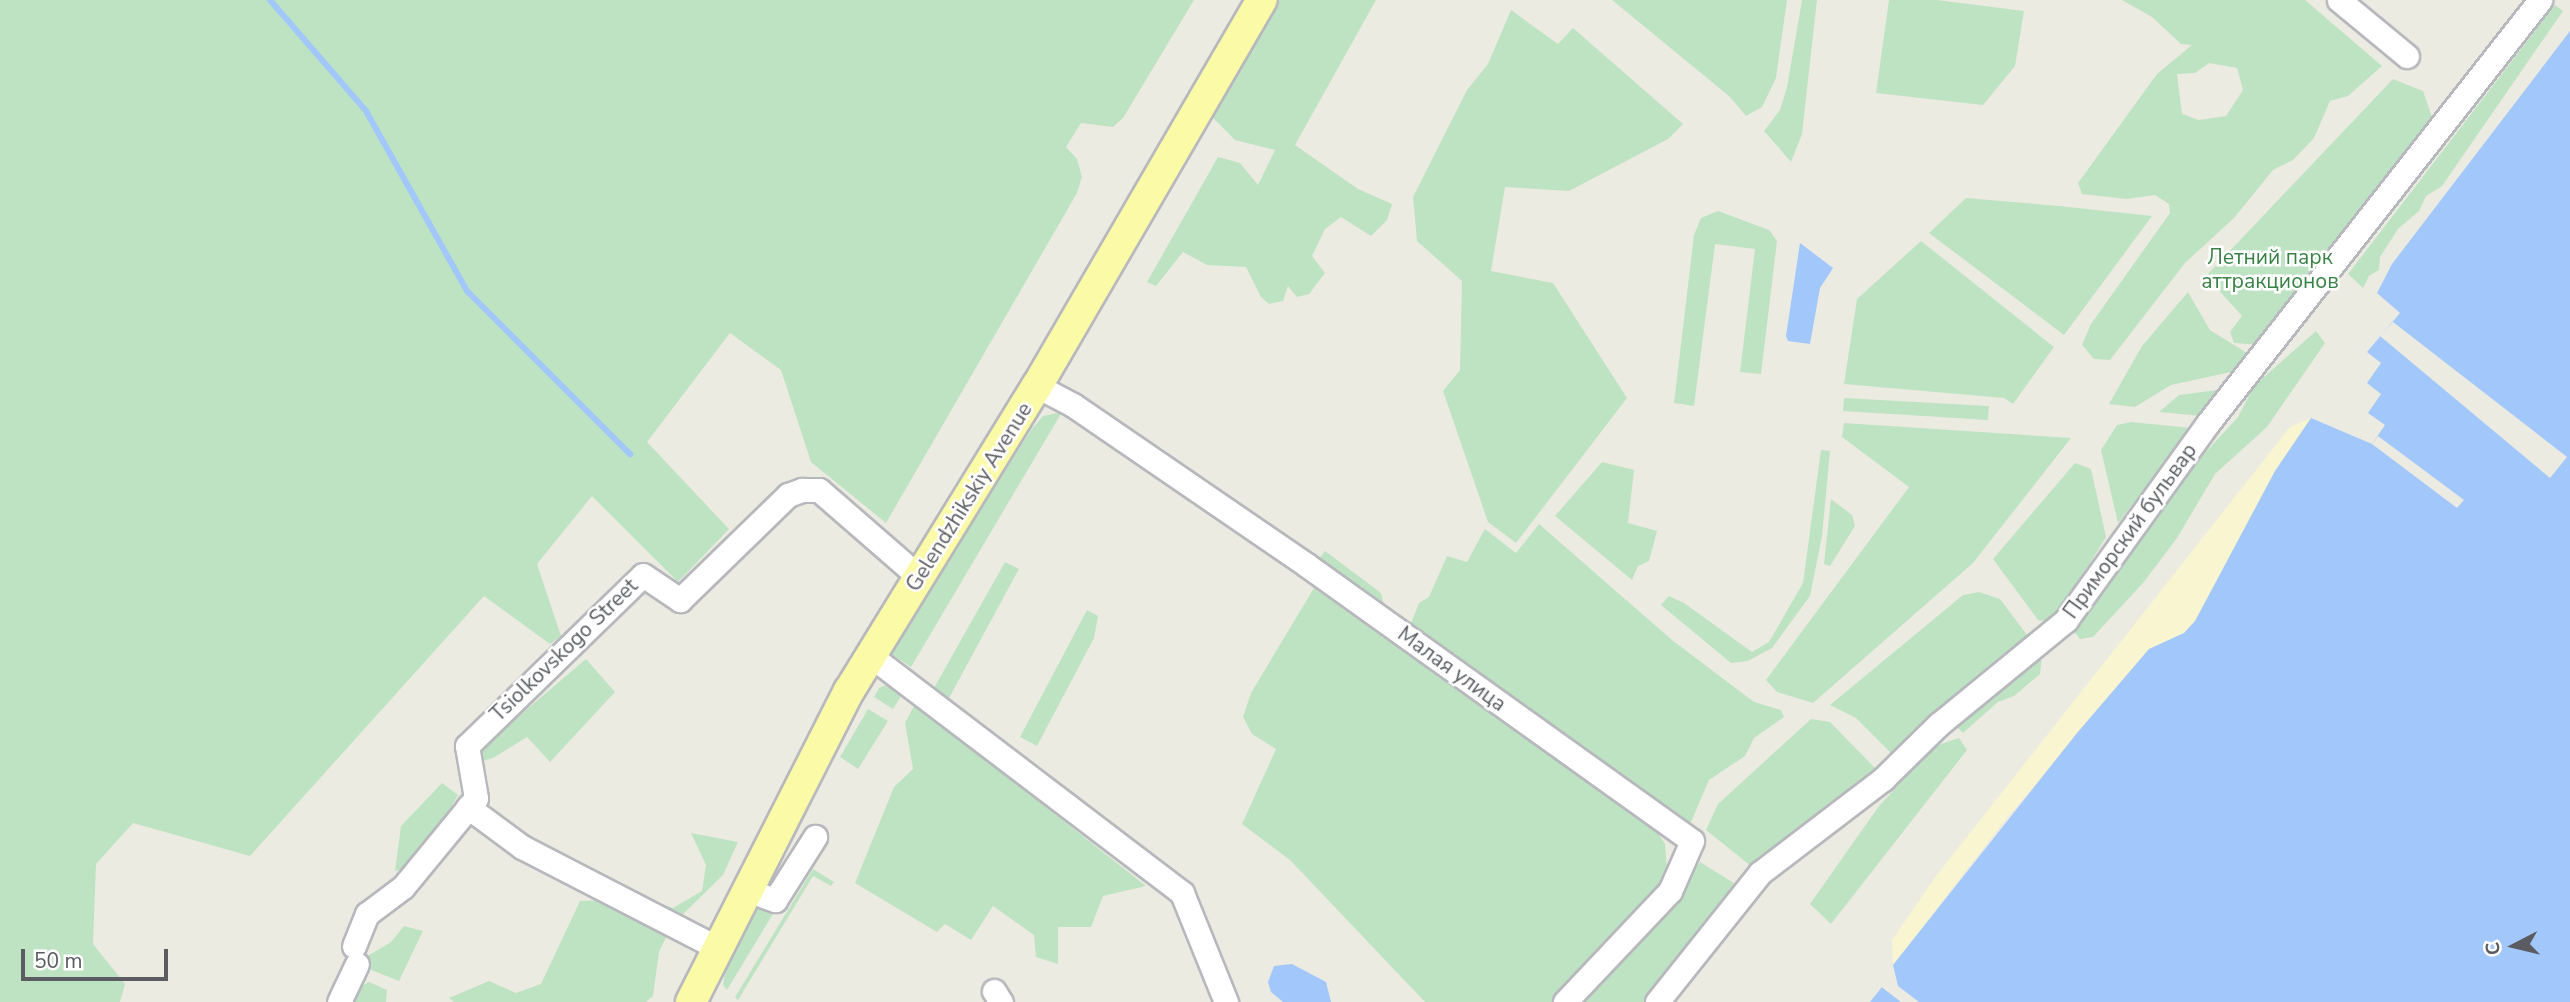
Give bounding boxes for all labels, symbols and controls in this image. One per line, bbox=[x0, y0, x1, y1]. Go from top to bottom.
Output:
park label: Летний парк аттракционов bbox=[2201, 244, 2339, 294]
street label: Gelendzhikskiy Avenue bbox=[901, 398, 1037, 596]
street label: Приморский бульвар bbox=[2058, 438, 2202, 624]
street label: Tsiolkovskogo Street bbox=[485, 573, 643, 727]
street label: Малая улица bbox=[1393, 621, 1511, 717]
north arrow bbox=[2479, 911, 2549, 981]
scale bar bbox=[24, 936, 172, 980]
text: С bbox=[2479, 941, 2507, 957]
text: 50 m bbox=[34, 947, 83, 975]

